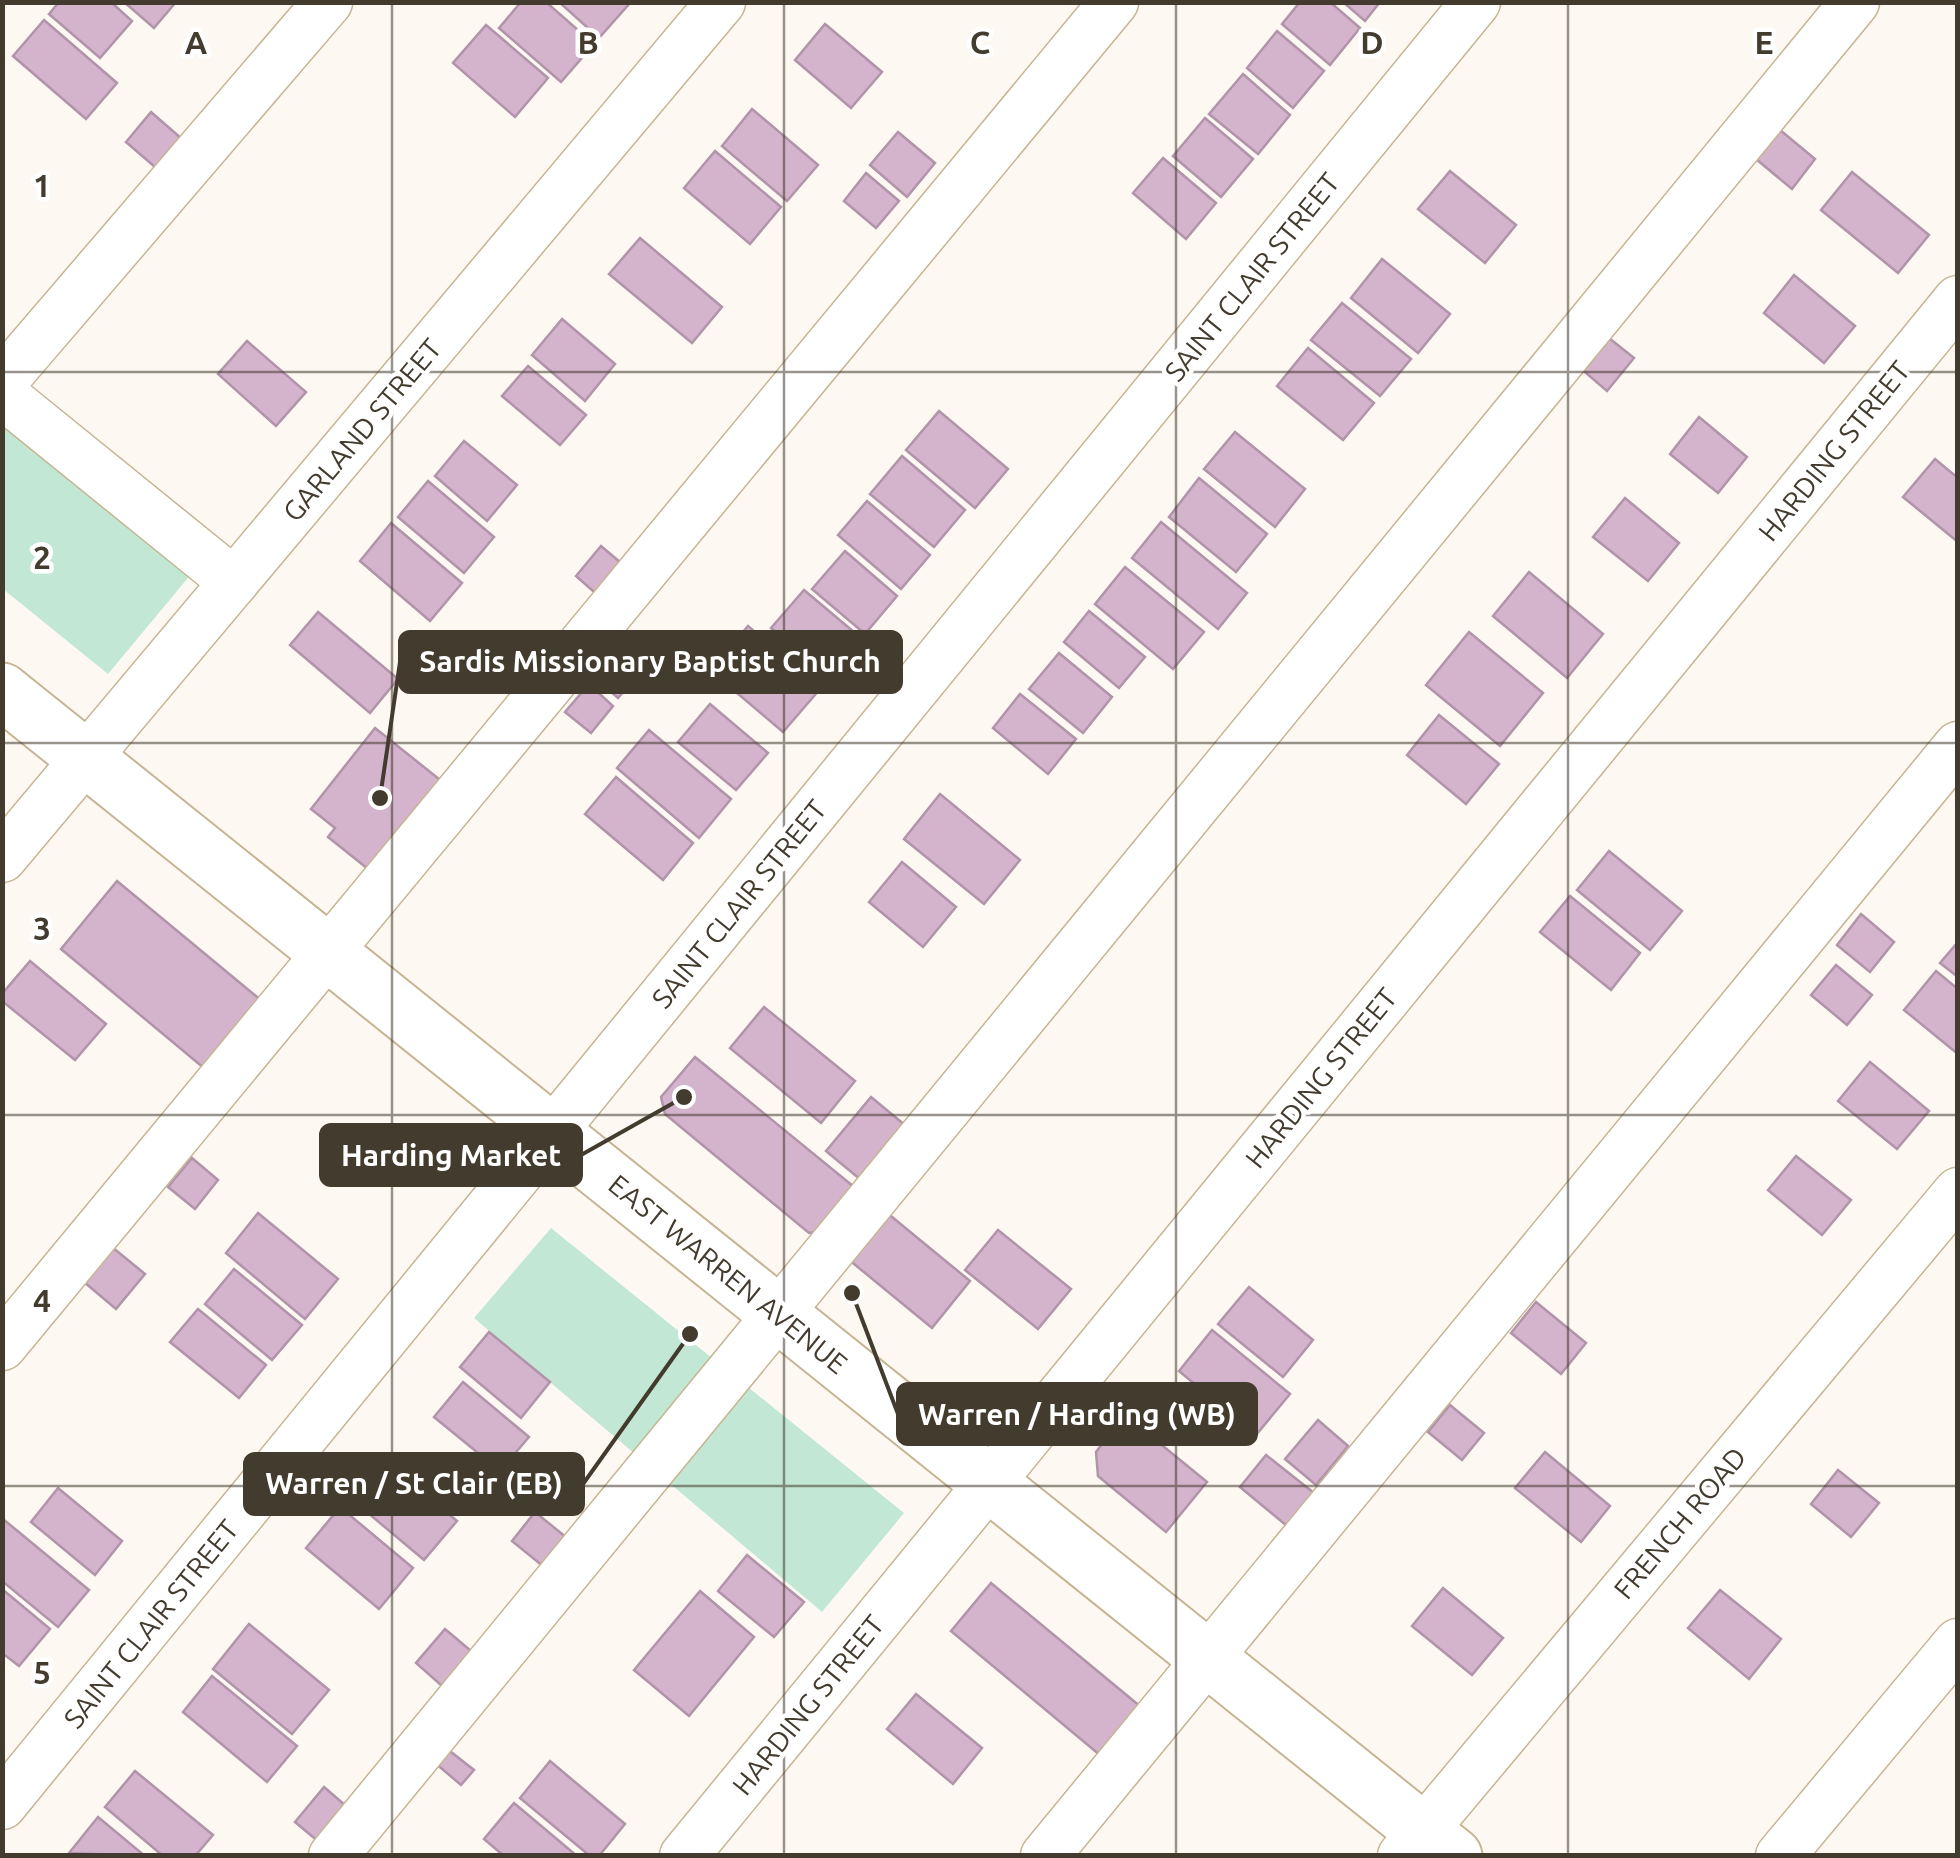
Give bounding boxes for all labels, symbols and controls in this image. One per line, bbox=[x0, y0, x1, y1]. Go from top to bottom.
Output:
text: A bbox=[185, 24, 208, 60]
text: B bbox=[577, 24, 599, 60]
text: C bbox=[970, 24, 990, 60]
text: D bbox=[1360, 24, 1384, 60]
text: E bbox=[1754, 24, 1774, 60]
street label: SAINT CLAIR STREET bbox=[1158, 166, 1345, 387]
text: 1 bbox=[33, 167, 51, 203]
street label: GARLAND STREET bbox=[276, 332, 447, 527]
street label: HARDING STREET bbox=[1752, 354, 1916, 547]
text: 2 bbox=[33, 539, 51, 575]
callout: Sardis Missionary Baptist Church bbox=[400, 632, 901, 692]
text: Sardis Missionary Baptist Church bbox=[419, 644, 881, 678]
street label: SAINT CLAIR STREET bbox=[645, 793, 832, 1014]
text: 3 bbox=[33, 910, 51, 946]
street label: HARDING STREET bbox=[1239, 981, 1403, 1174]
callout: Harding Market bbox=[321, 1125, 581, 1185]
text: Harding Market bbox=[341, 1138, 561, 1172]
street label: EAST WARREN AVENUE bbox=[603, 1168, 854, 1379]
text: 4 bbox=[33, 1282, 51, 1318]
callout: Warren / Harding (WB) bbox=[898, 1384, 1256, 1444]
text: Warren / Harding (WB) bbox=[918, 1397, 1236, 1431]
street label: FRENCH ROAD bbox=[1607, 1441, 1752, 1605]
callout: Warren / St Clair (EB) bbox=[245, 1454, 583, 1514]
text: Warren / St Clair (EB) bbox=[265, 1466, 563, 1500]
street label: SAINT CLAIR STREET bbox=[57, 1513, 244, 1734]
street label: HARDING STREET bbox=[726, 1608, 890, 1801]
text: 5 bbox=[33, 1654, 51, 1690]

